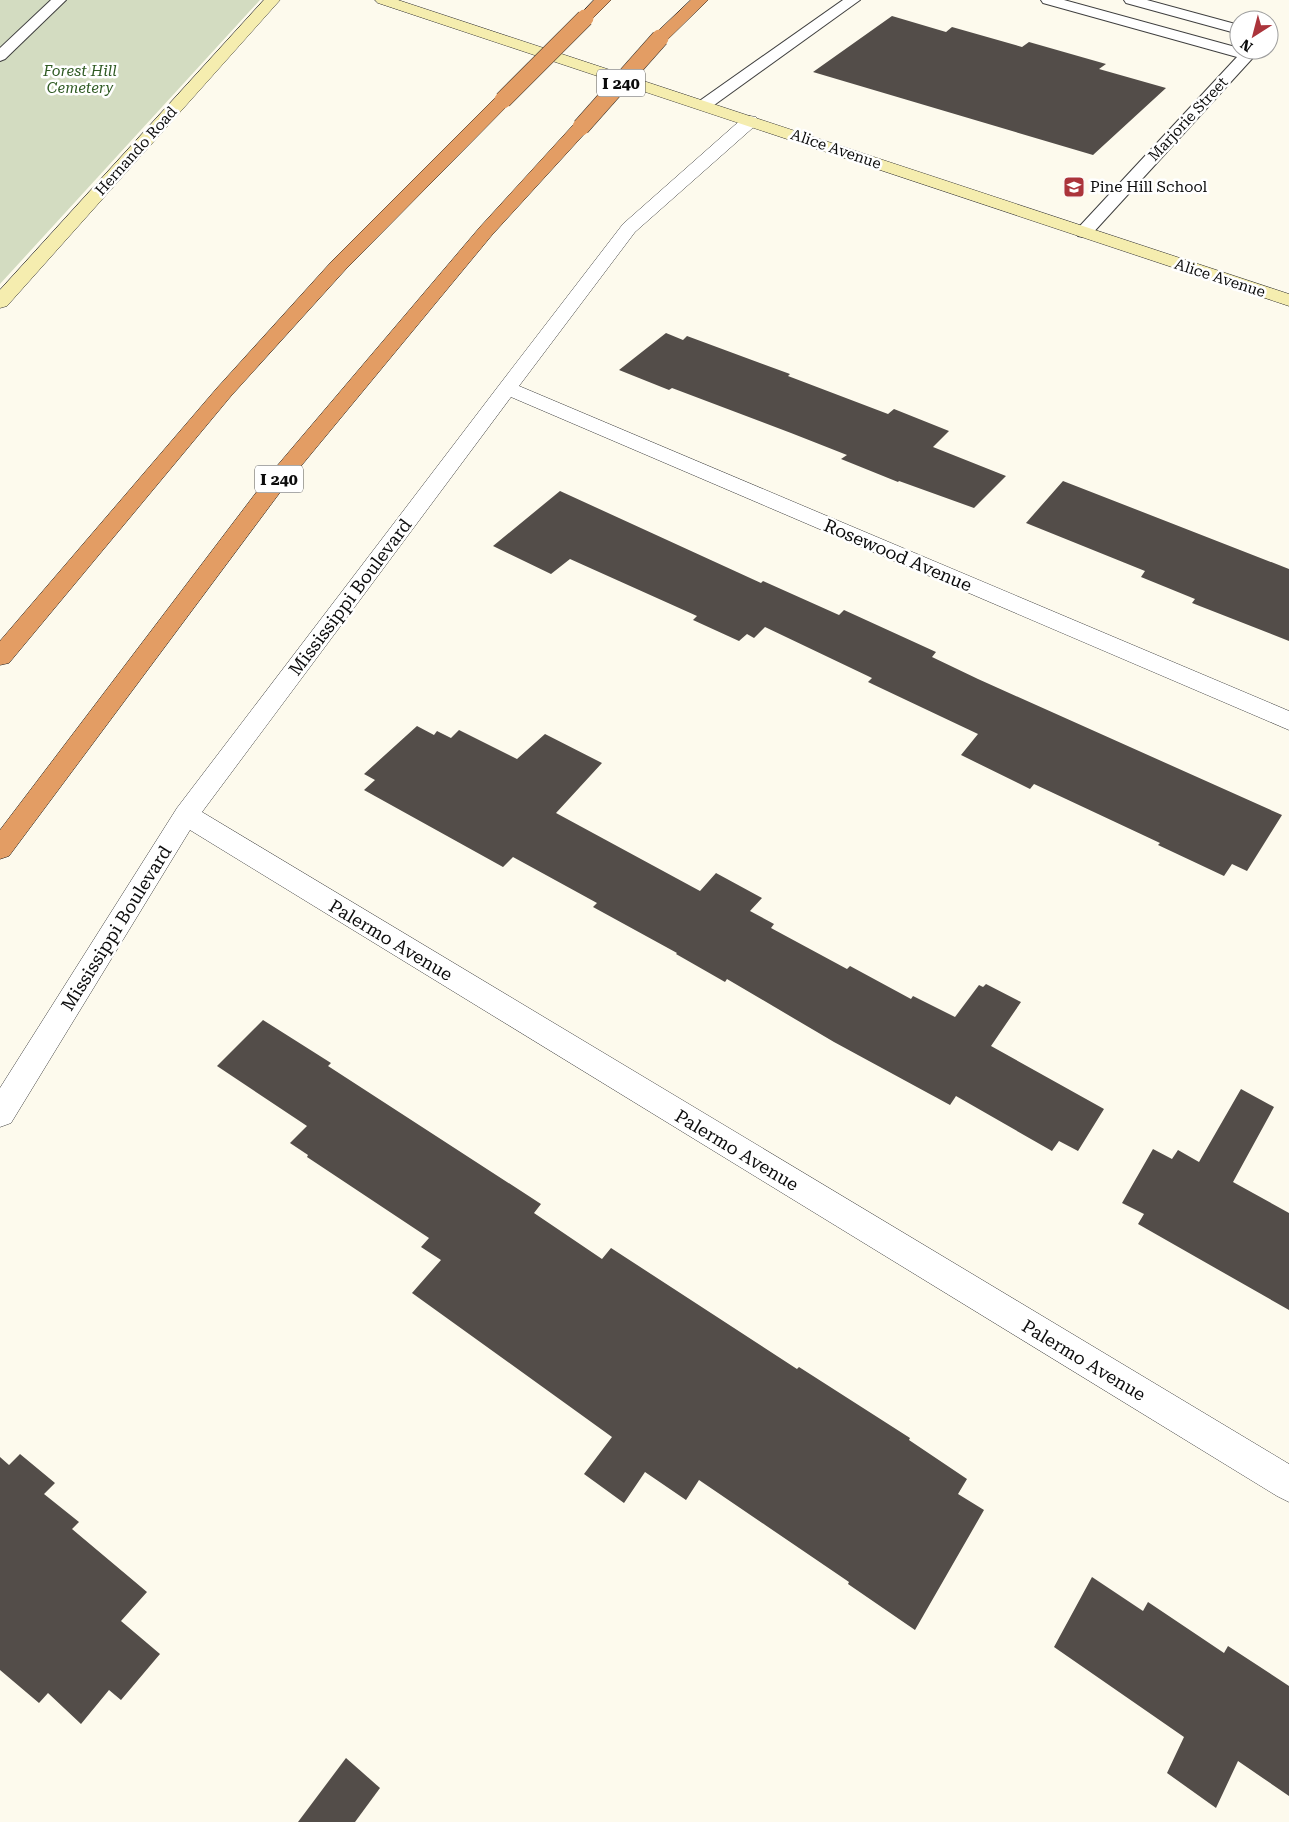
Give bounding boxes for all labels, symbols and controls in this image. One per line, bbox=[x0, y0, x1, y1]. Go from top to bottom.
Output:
north arrow bbox=[1229, 10, 1279, 60]
text: N bbox=[1237, 36, 1255, 55]
park label: Forest Hill Cemetery bbox=[42, 62, 117, 97]
road number: I 240 bbox=[597, 70, 645, 96]
street label: Marjorie Street bbox=[1145, 73, 1232, 165]
street label: Hernando Road bbox=[91, 102, 181, 199]
street label: Alice Avenue bbox=[788, 125, 884, 173]
school or university icon: Pine Hill School bbox=[1062, 175, 1086, 199]
place label: Pine Hill School bbox=[1090, 178, 1208, 196]
street label: Alice Avenue bbox=[1172, 255, 1268, 301]
road number: I 240 bbox=[255, 466, 303, 492]
street label: Mississippi Boulevard bbox=[284, 514, 416, 679]
street label: Rosewood Avenue bbox=[821, 514, 975, 596]
street label: Mississippi Boulevard bbox=[57, 841, 176, 1014]
street label: Palermo Avenue bbox=[325, 895, 457, 985]
street label: Palermo Avenue bbox=[671, 1105, 803, 1195]
street label: Palermo Avenue bbox=[1018, 1315, 1150, 1405]

